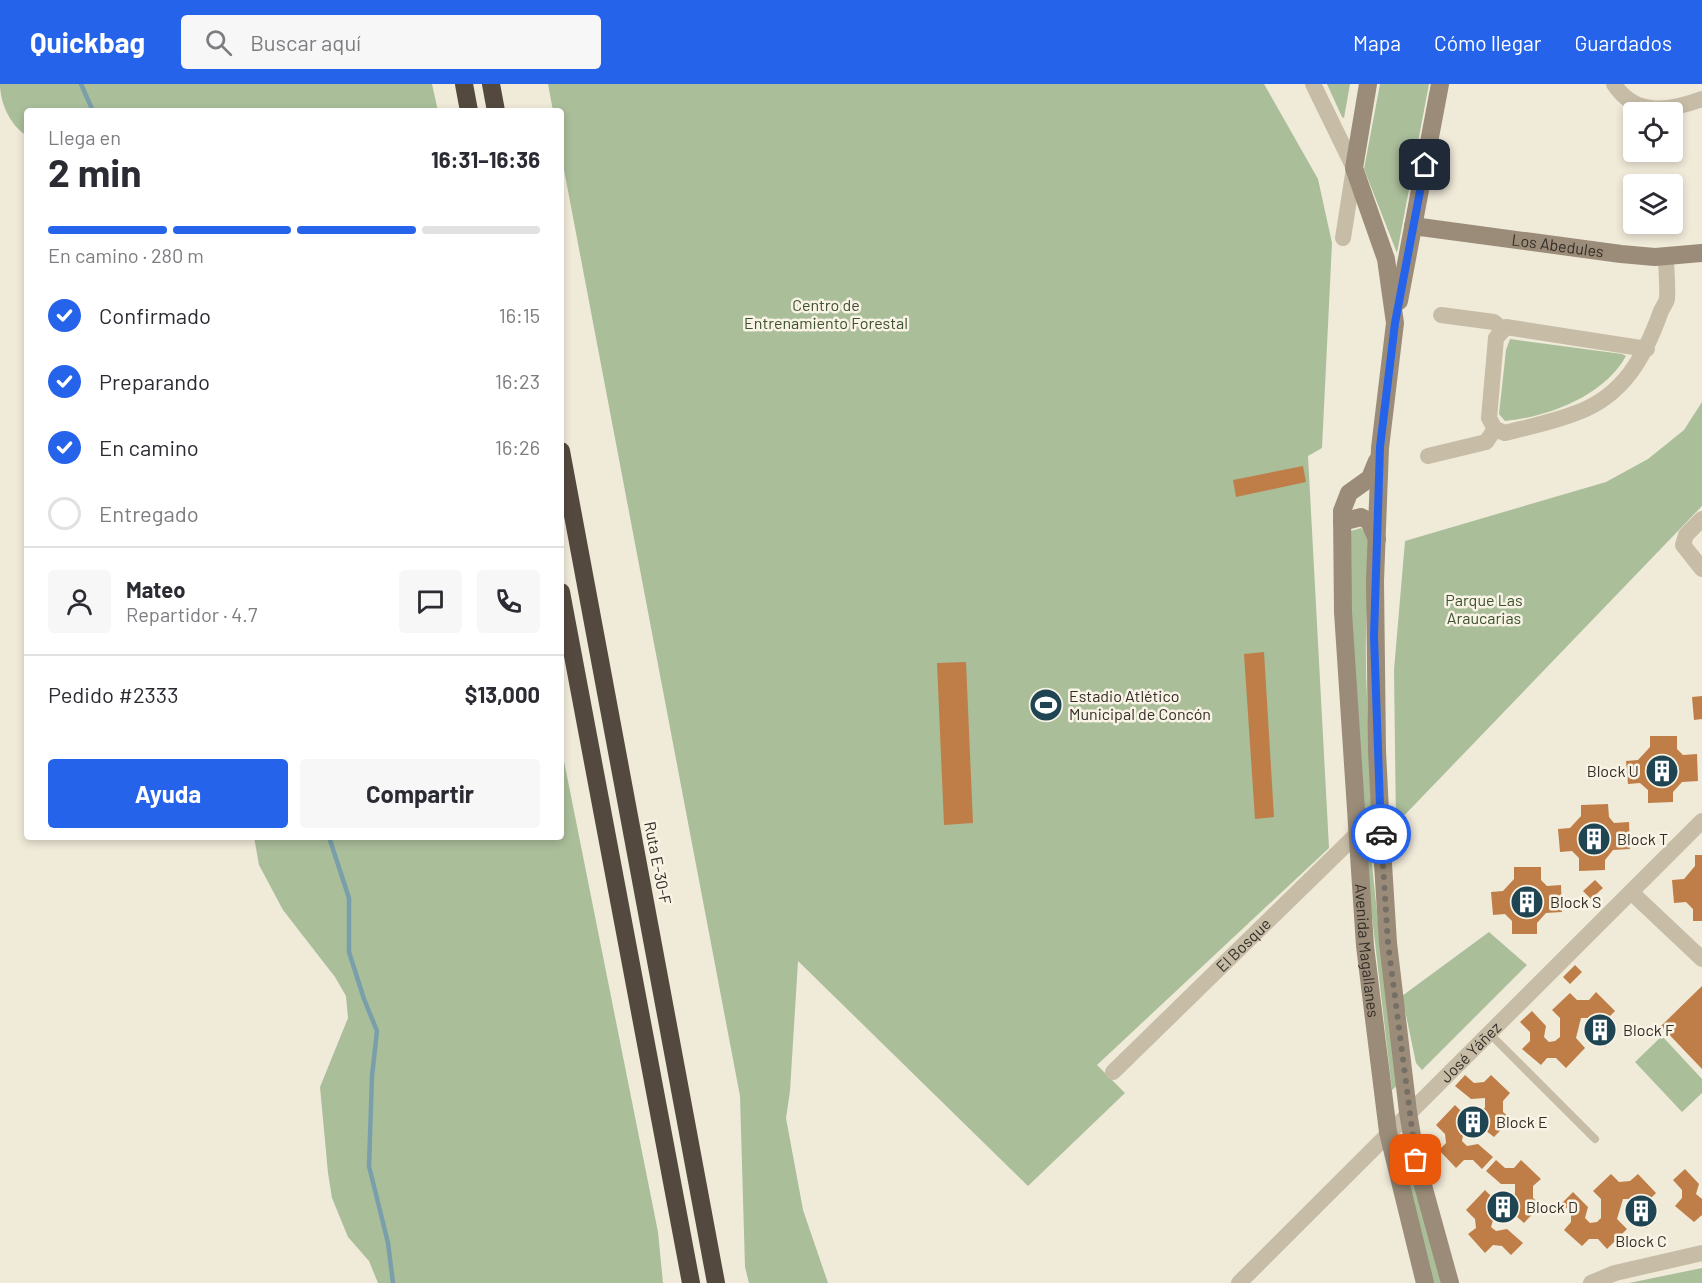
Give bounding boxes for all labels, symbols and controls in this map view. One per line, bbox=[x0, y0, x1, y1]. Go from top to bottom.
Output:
search box bbox=[181, 15, 601, 69]
text: Quickbag bbox=[30, 25, 145, 59]
icon: search bbox=[202, 26, 235, 59]
text: Buscar aquí bbox=[250, 29, 361, 55]
text: Mapa bbox=[1353, 30, 1401, 55]
text: Cómo llegar bbox=[1434, 30, 1541, 55]
text: Guardados bbox=[1574, 30, 1672, 55]
map controls bbox=[1623, 102, 1683, 234]
button: locate bbox=[1623, 102, 1683, 162]
text: Llega en bbox=[48, 125, 121, 149]
pin bbox=[1399, 139, 1450, 190]
text: 16:31–16:36 bbox=[431, 146, 540, 172]
text: 2 min bbox=[48, 148, 141, 195]
icon: home bbox=[1408, 148, 1441, 181]
button: layers bbox=[1623, 174, 1683, 234]
street label: Los Abedules bbox=[1511, 229, 1605, 261]
text: En camino · 280 m bbox=[48, 243, 204, 267]
park label: Centro de Entrenamiento Forestal bbox=[744, 295, 908, 332]
icon: check bbox=[48, 299, 81, 332]
text: Confirmado bbox=[99, 302, 211, 328]
text: 16:15 bbox=[499, 303, 540, 327]
icon: check bbox=[48, 365, 81, 398]
text: Preparando bbox=[99, 368, 210, 394]
text: 16:23 bbox=[495, 369, 540, 393]
icon: check bbox=[48, 431, 81, 464]
text: En camino bbox=[99, 434, 199, 460]
text: 16:26 bbox=[495, 435, 540, 459]
text: Entregado bbox=[99, 500, 199, 526]
button: person bbox=[48, 570, 111, 633]
button: chat bbox=[399, 570, 462, 633]
button: phone bbox=[477, 570, 540, 633]
text: Mateo bbox=[126, 576, 186, 602]
park label: Parque Las Araucarias bbox=[1445, 590, 1523, 627]
text: Repartidor · 4.7 bbox=[126, 602, 257, 626]
text: Pedido #2333 bbox=[48, 681, 179, 707]
text: $13,000 bbox=[465, 681, 540, 707]
place label: Estadio Atlético Municipal de Concón bbox=[1069, 686, 1211, 723]
sports icon: Estadio Atlético Municipal de Concón bbox=[1028, 687, 1064, 723]
building icon: Block U bbox=[1644, 753, 1680, 789]
button: Ayuda bbox=[48, 759, 288, 828]
button: Compartir bbox=[300, 759, 540, 828]
place label: Block U bbox=[1587, 761, 1639, 780]
courier bbox=[1351, 804, 1411, 864]
icon: car bbox=[1365, 818, 1398, 851]
street label: Ruta E-30-F bbox=[641, 820, 676, 906]
building icon: Block T bbox=[1576, 821, 1612, 857]
place label: Block T bbox=[1617, 829, 1668, 848]
street label: Avenida Magallanes bbox=[1352, 883, 1384, 1019]
building icon: Block S bbox=[1509, 884, 1545, 920]
place label: Block S bbox=[1550, 892, 1601, 911]
street label: El Bosque bbox=[1212, 914, 1274, 975]
building icon: Block F bbox=[1582, 1012, 1618, 1048]
street label: José Yáñez bbox=[1436, 1017, 1505, 1086]
place label: Block F bbox=[1623, 1020, 1674, 1039]
building icon: Block E bbox=[1455, 1104, 1491, 1140]
place label: Block E bbox=[1496, 1112, 1548, 1131]
pin bbox=[1390, 1134, 1441, 1185]
icon: bag bbox=[1399, 1143, 1432, 1176]
building icon: Block D bbox=[1485, 1189, 1521, 1225]
building icon: Block C bbox=[1623, 1193, 1659, 1229]
place label: Block D bbox=[1526, 1197, 1578, 1216]
place label: Block C bbox=[1615, 1231, 1667, 1250]

